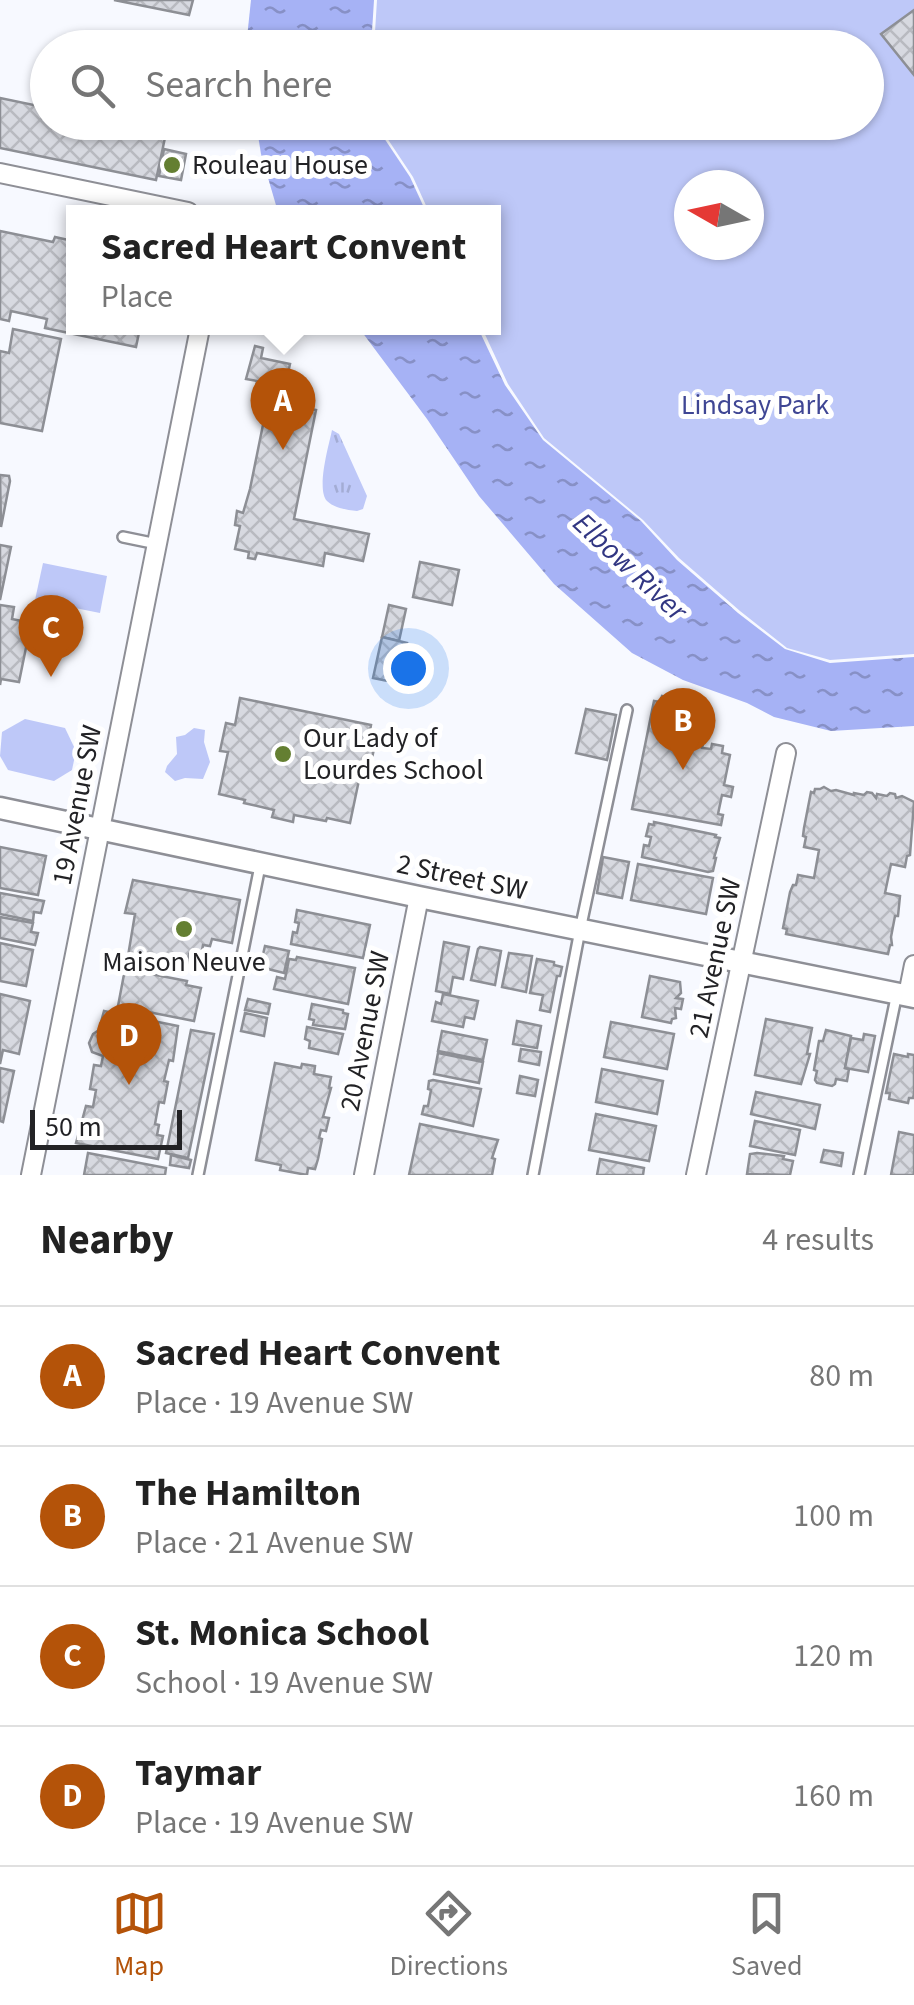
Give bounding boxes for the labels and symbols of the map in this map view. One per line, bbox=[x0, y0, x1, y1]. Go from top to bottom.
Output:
place label: Rouleau House bbox=[192, 145, 368, 185]
marker: Rouleau House bbox=[161, 154, 183, 176]
north arrow bbox=[674, 170, 764, 260]
pin: A bbox=[250, 368, 316, 450]
park label: Lindsay Park bbox=[681, 385, 829, 425]
water label: Elbow River bbox=[563, 503, 698, 633]
pin: C bbox=[18, 594, 84, 677]
your location bbox=[383, 643, 434, 694]
pin: B bbox=[650, 688, 716, 770]
place label: Our Lady of Lourdes School bbox=[303, 718, 483, 790]
street label: 19 Avenue SW bbox=[42, 722, 112, 888]
marker: Our Lady of Lourdes School bbox=[272, 743, 294, 765]
street label: 2 Street SW bbox=[393, 844, 531, 910]
street label: 21 Avenue SW bbox=[679, 874, 751, 1042]
marker: Maison Neuve bbox=[173, 918, 195, 940]
place label: Maison Neuve bbox=[102, 942, 266, 982]
street label: 20 Avenue SW bbox=[330, 948, 400, 1114]
pin: D bbox=[96, 1002, 162, 1085]
scale bar bbox=[30, 1105, 182, 1150]

